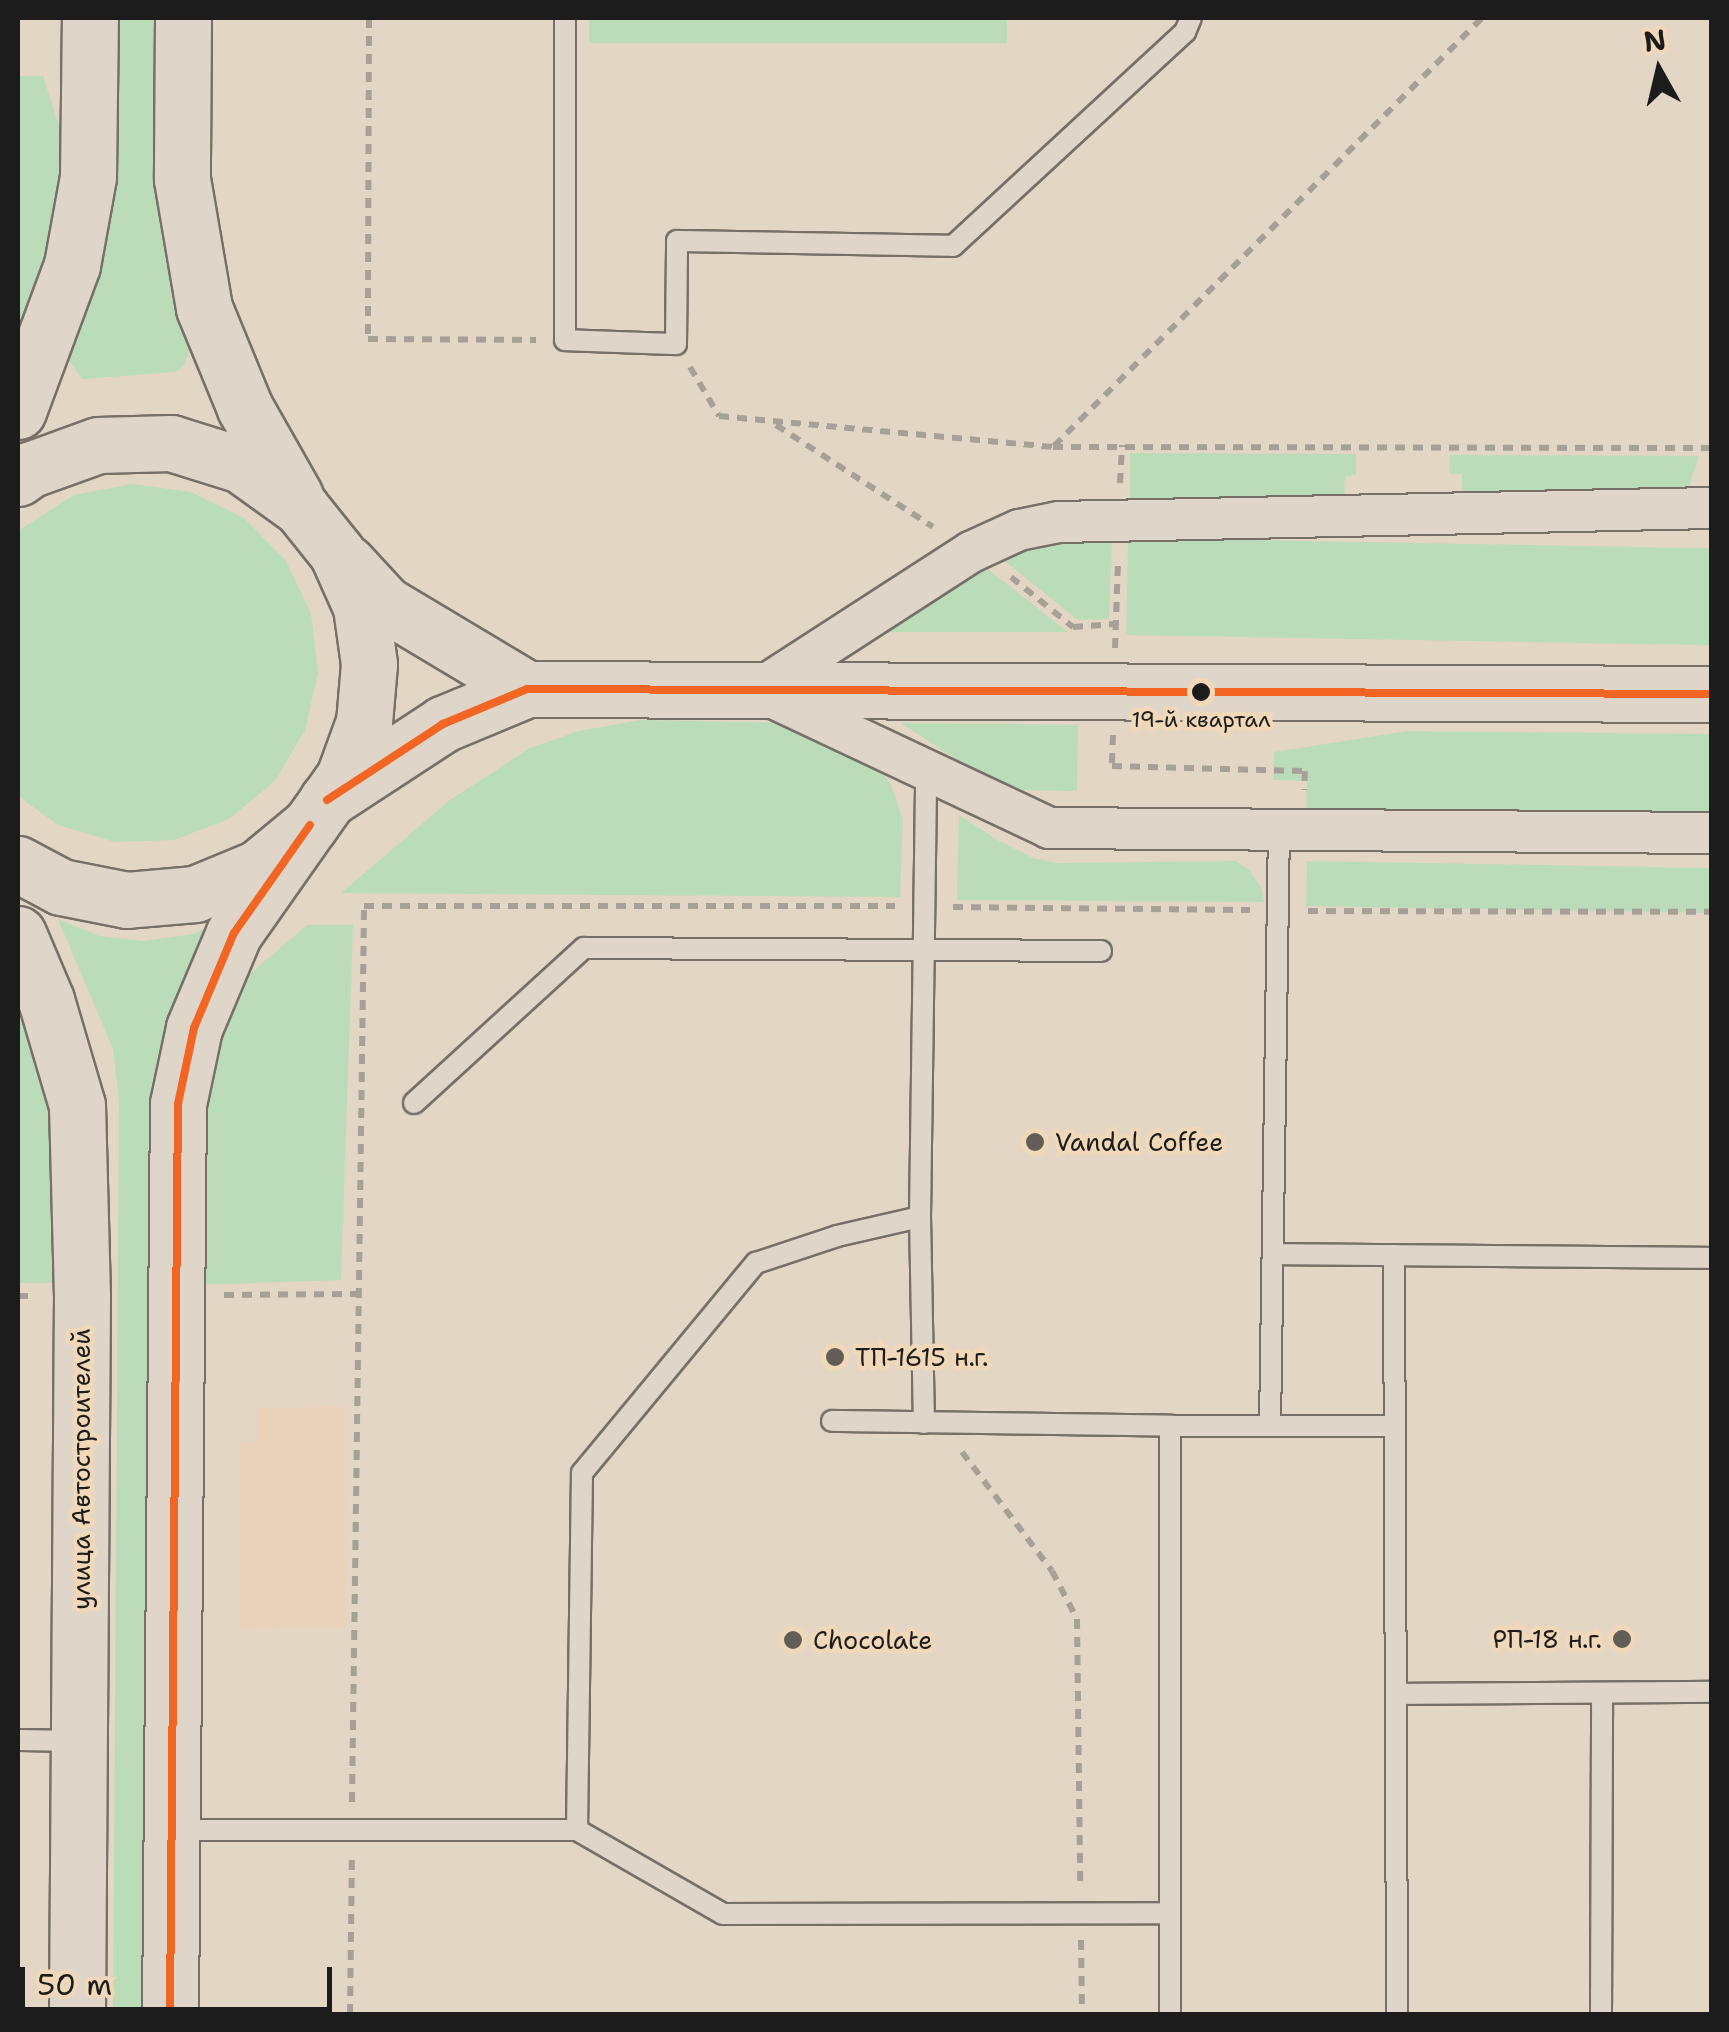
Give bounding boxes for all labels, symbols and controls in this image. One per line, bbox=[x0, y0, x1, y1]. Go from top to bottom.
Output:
north arrow bbox=[1609, 20, 1709, 120]
text: N bbox=[1641, 20, 1668, 61]
marker: 19-й квартал bbox=[1191, 682, 1211, 702]
place label: 19-й квартал bbox=[1131, 707, 1271, 733]
place label: Vandal Coffee bbox=[1055, 1127, 1223, 1157]
marker: Vandal Coffee bbox=[1024, 1131, 1046, 1153]
street label: улица Автостроителей bbox=[66, 1328, 96, 1610]
place label: ТП-1615 н.г. bbox=[855, 1342, 988, 1372]
marker: ТП-1615 н.г. bbox=[824, 1346, 846, 1368]
place label: РП-18 н.г. bbox=[1493, 1624, 1602, 1654]
place label: Chocolate bbox=[813, 1625, 932, 1655]
marker: РП-18 н.г. bbox=[1611, 1628, 1633, 1650]
marker: Chocolate bbox=[782, 1629, 804, 1651]
scale bar bbox=[25, 1947, 338, 2009]
text: 50 m bbox=[37, 1964, 112, 2005]

